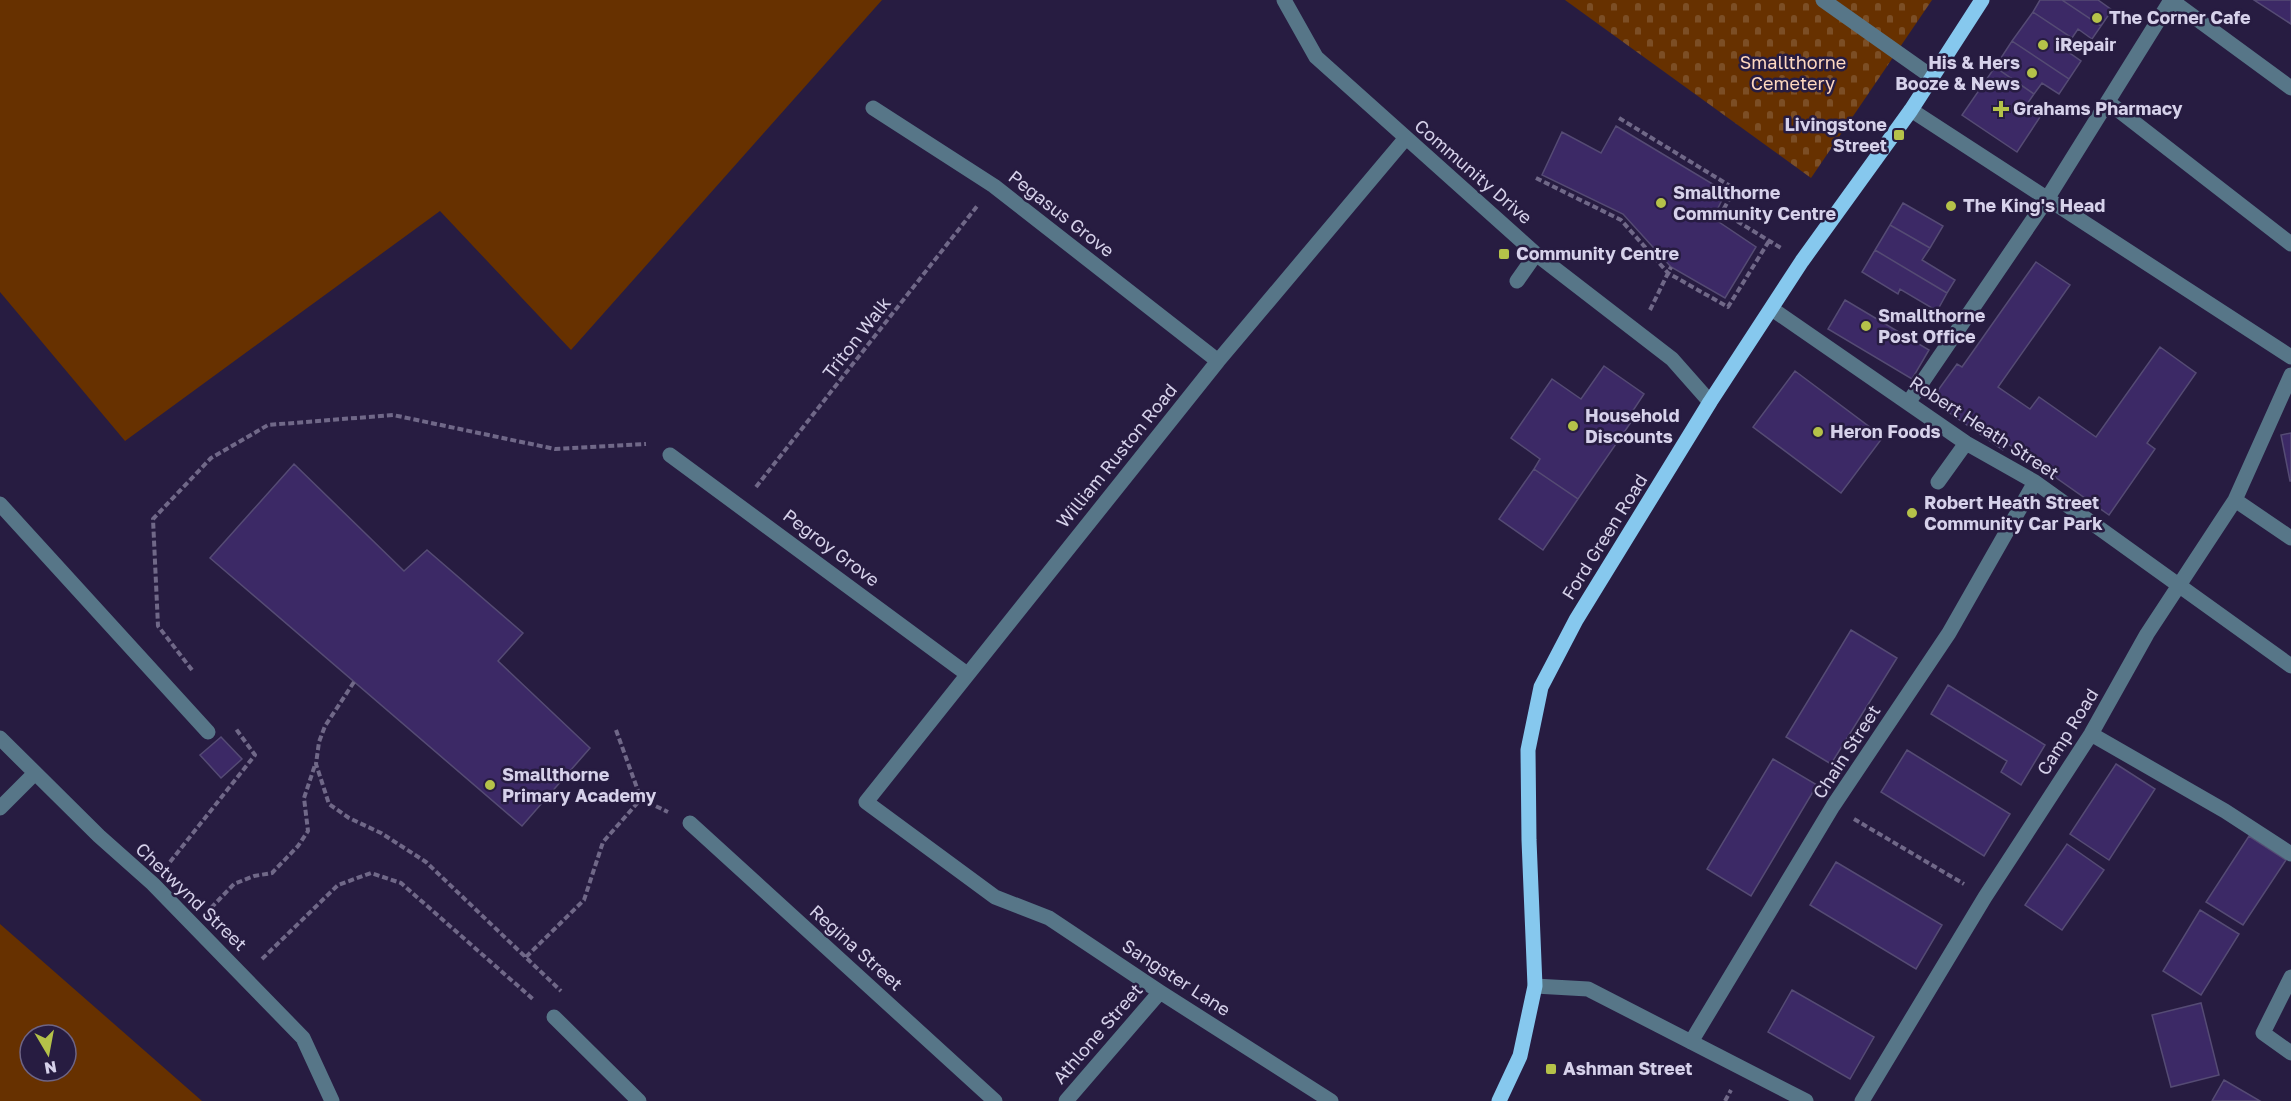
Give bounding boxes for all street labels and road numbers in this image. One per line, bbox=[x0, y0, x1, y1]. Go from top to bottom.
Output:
street label: Community Drive bbox=[1410, 114, 1537, 228]
street label: Pegasus Grove bbox=[1004, 165, 1119, 261]
street label: Triton Walk bbox=[817, 292, 895, 383]
street label: Robert Heath Street bbox=[1906, 371, 2063, 484]
street label: William Ruston Road bbox=[1051, 379, 1181, 532]
street label: Ford Green Road bbox=[1557, 470, 1652, 603]
street label: Pegroy Grove bbox=[779, 504, 884, 591]
street label: Camp Road bbox=[2032, 684, 2102, 779]
street label: Chain Street bbox=[1808, 701, 1885, 802]
street label: Chetwynd Street bbox=[132, 838, 252, 955]
street label: Regina Street bbox=[806, 900, 908, 995]
street label: Sangster Lane bbox=[1118, 934, 1235, 1020]
street label: Athlone Street bbox=[1048, 979, 1147, 1088]

